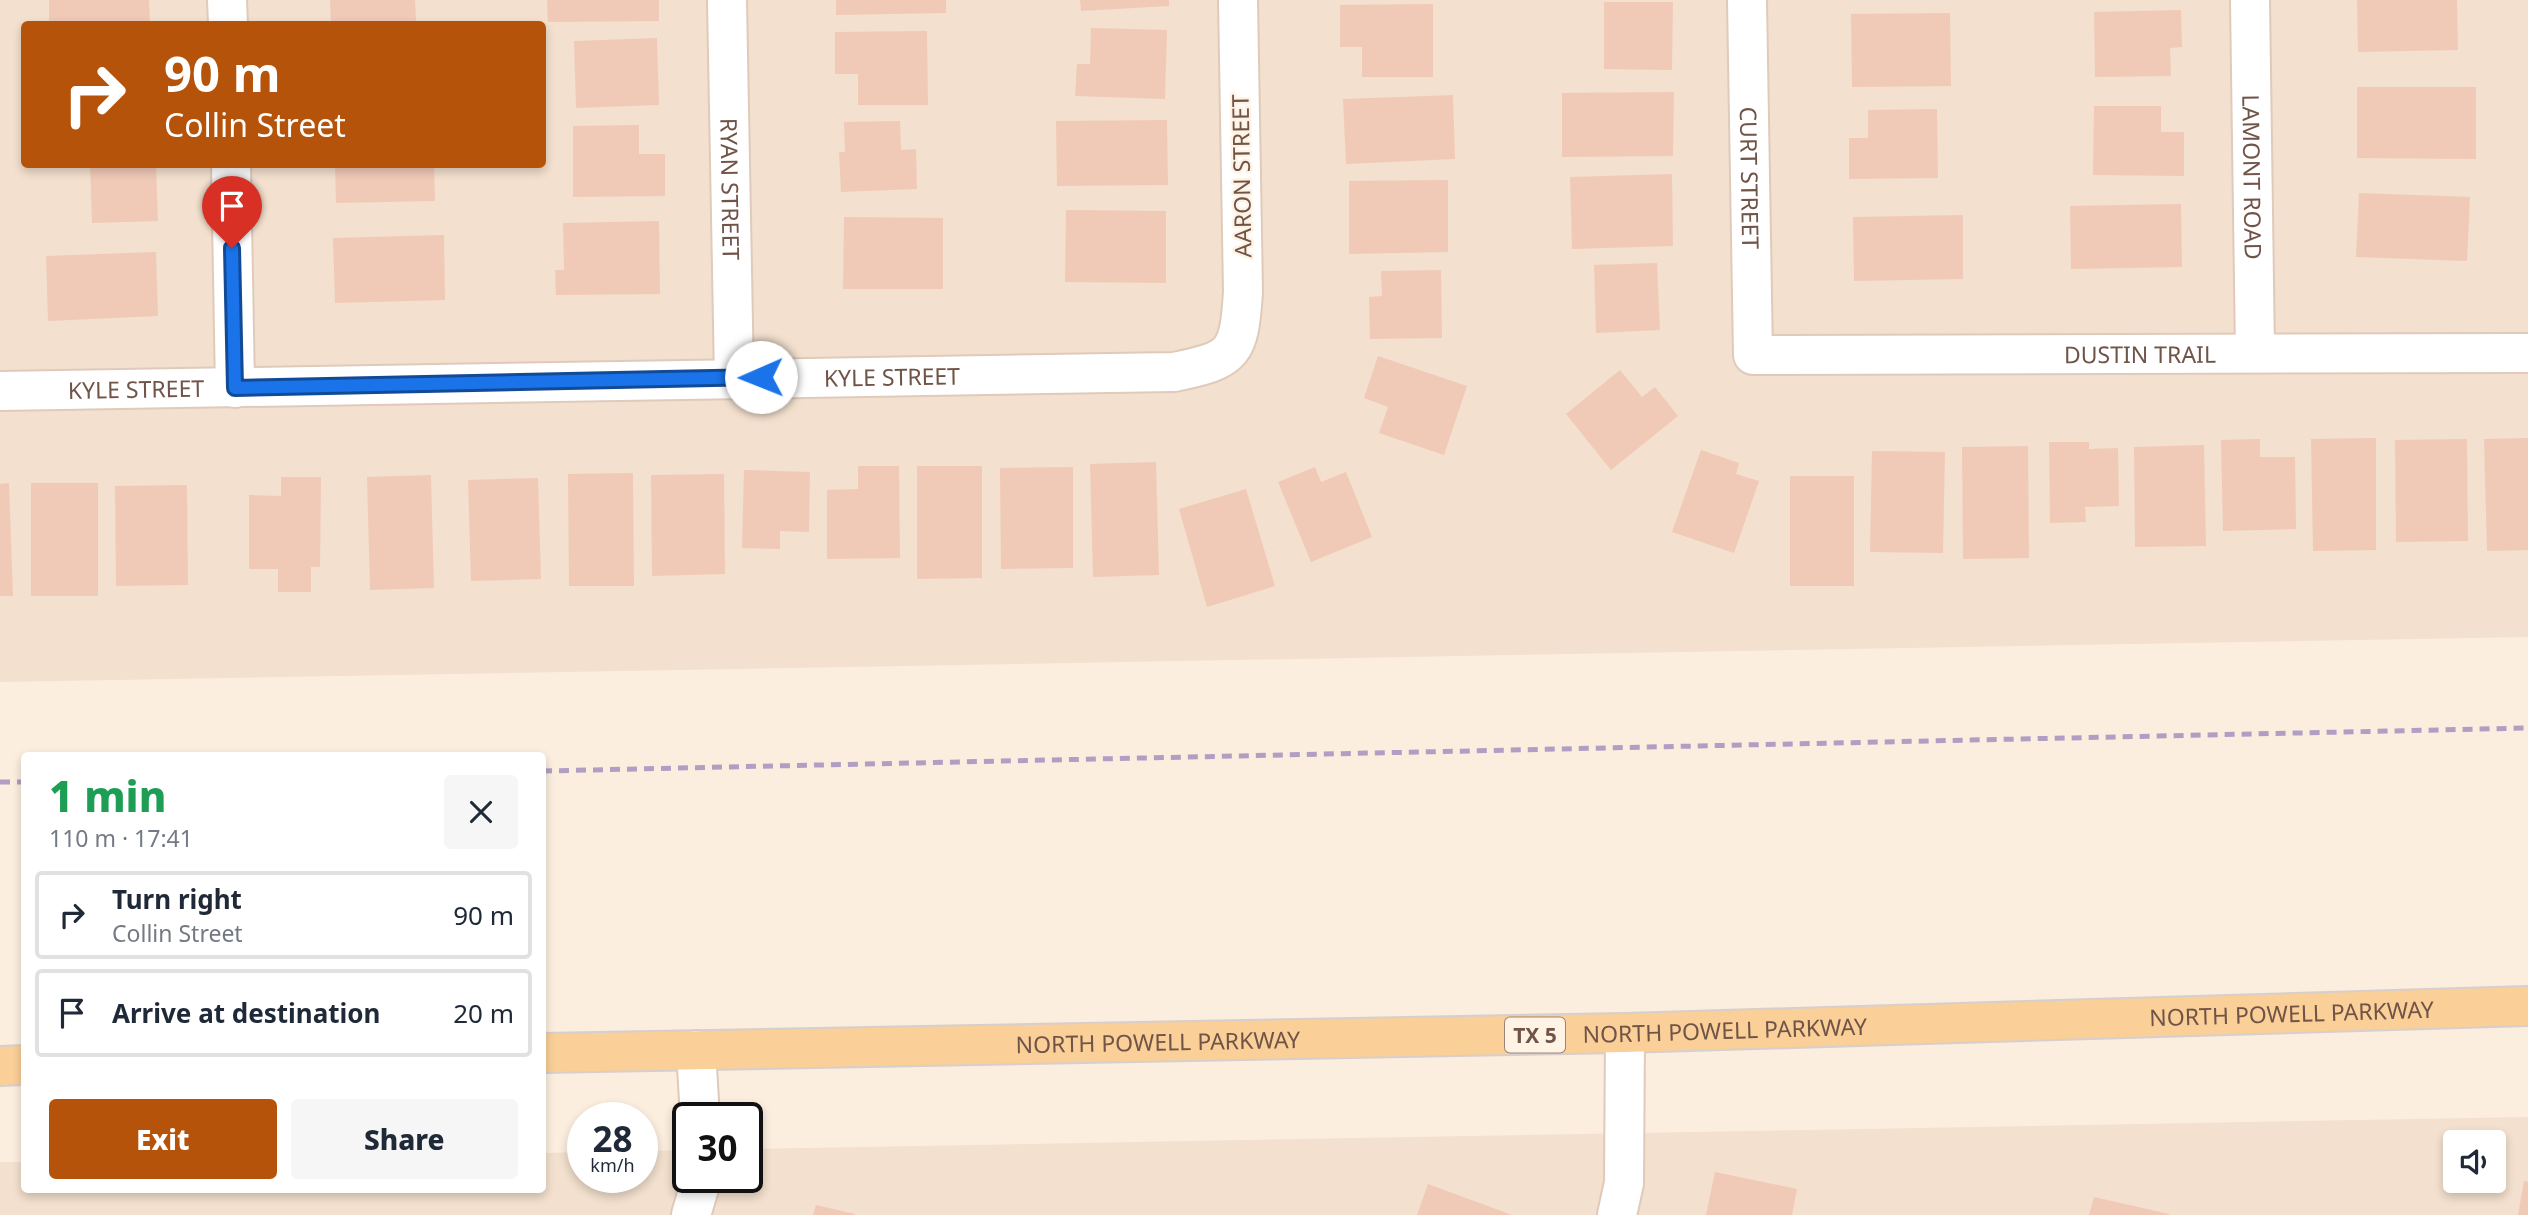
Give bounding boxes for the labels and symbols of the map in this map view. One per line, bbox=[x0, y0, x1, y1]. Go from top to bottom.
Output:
street label: AARON STREET bbox=[1224, 94, 1258, 258]
street label: LAMONT ROAD bbox=[2235, 94, 2270, 260]
street label: CURT STREET bbox=[1733, 106, 1767, 250]
street label: RYAN STREET bbox=[713, 118, 748, 261]
pin bbox=[202, 176, 262, 248]
street label: DUSTIN TRAIL bbox=[2064, 338, 2216, 370]
position arrow bbox=[724, 340, 798, 414]
street label: KYLE STREET bbox=[824, 359, 960, 394]
street label: KYLE STREET bbox=[68, 372, 205, 406]
street label: NORTH POWELL PARKWAY bbox=[2149, 993, 2435, 1033]
street label: NORTH POWELL PARKWAY bbox=[1582, 1010, 1868, 1050]
road number: TX 5 bbox=[1505, 1018, 1565, 1052]
street label: NORTH POWELL PARKWAY bbox=[1015, 1023, 1301, 1060]
speed limit sign: 30 bbox=[672, 1102, 763, 1193]

